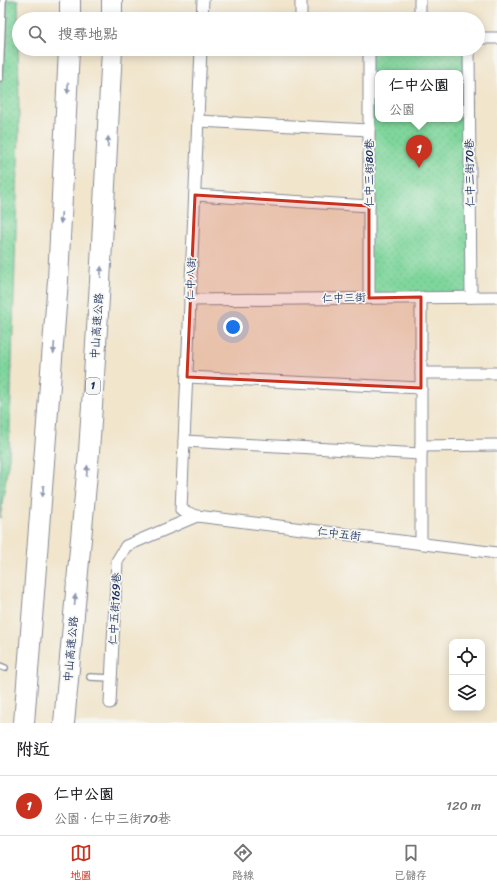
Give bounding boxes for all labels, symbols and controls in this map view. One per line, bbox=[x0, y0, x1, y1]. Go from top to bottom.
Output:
search box bbox=[12, 12, 485, 56]
text: 搜尋地點 bbox=[58, 21, 118, 47]
icon: search bbox=[26, 23, 48, 45]
popup bbox=[375, 70, 463, 122]
text: 仁中公園 bbox=[389, 72, 449, 98]
one-way arrow bbox=[64, 82, 71, 94]
text: 公園 bbox=[389, 98, 415, 121]
pin: 1 bbox=[406, 135, 432, 168]
one-way arrow bbox=[104, 136, 111, 148]
street label: 仁中三街80巷 bbox=[360, 139, 379, 207]
street label: 仁中三街70巷 bbox=[460, 139, 480, 207]
one-way arrow bbox=[58, 212, 65, 224]
street label: 仁中八街 bbox=[181, 256, 201, 301]
one-way arrow bbox=[98, 265, 104, 278]
street label: 仁中三街 bbox=[322, 288, 367, 308]
street label: 中山高速公路 bbox=[85, 292, 109, 360]
your location bbox=[223, 317, 243, 337]
one-way arrow bbox=[50, 342, 57, 354]
road number: 1 bbox=[86, 378, 100, 394]
one-way arrow bbox=[84, 465, 90, 477]
one-way arrow bbox=[40, 485, 47, 497]
street label: 仁中五街 bbox=[316, 522, 363, 546]
street label: 仁中五街169巷 bbox=[104, 572, 126, 646]
one-way arrow bbox=[72, 594, 79, 607]
street label: 中山高速公路 bbox=[59, 615, 83, 683]
map controls bbox=[449, 639, 485, 711]
button: locate bbox=[449, 639, 485, 675]
button: layers bbox=[449, 675, 485, 711]
text: 附近 bbox=[16, 734, 50, 764]
text: 仁中公園 bbox=[54, 781, 114, 807]
text: 1 bbox=[26, 794, 32, 817]
text: 120 m bbox=[446, 794, 481, 817]
text: 公園 · 仁中三街70巷 bbox=[54, 807, 171, 830]
tab: 地圖 bbox=[70, 842, 92, 885]
tab: 路線 bbox=[232, 842, 254, 885]
tab: 已儲存 bbox=[394, 842, 427, 885]

